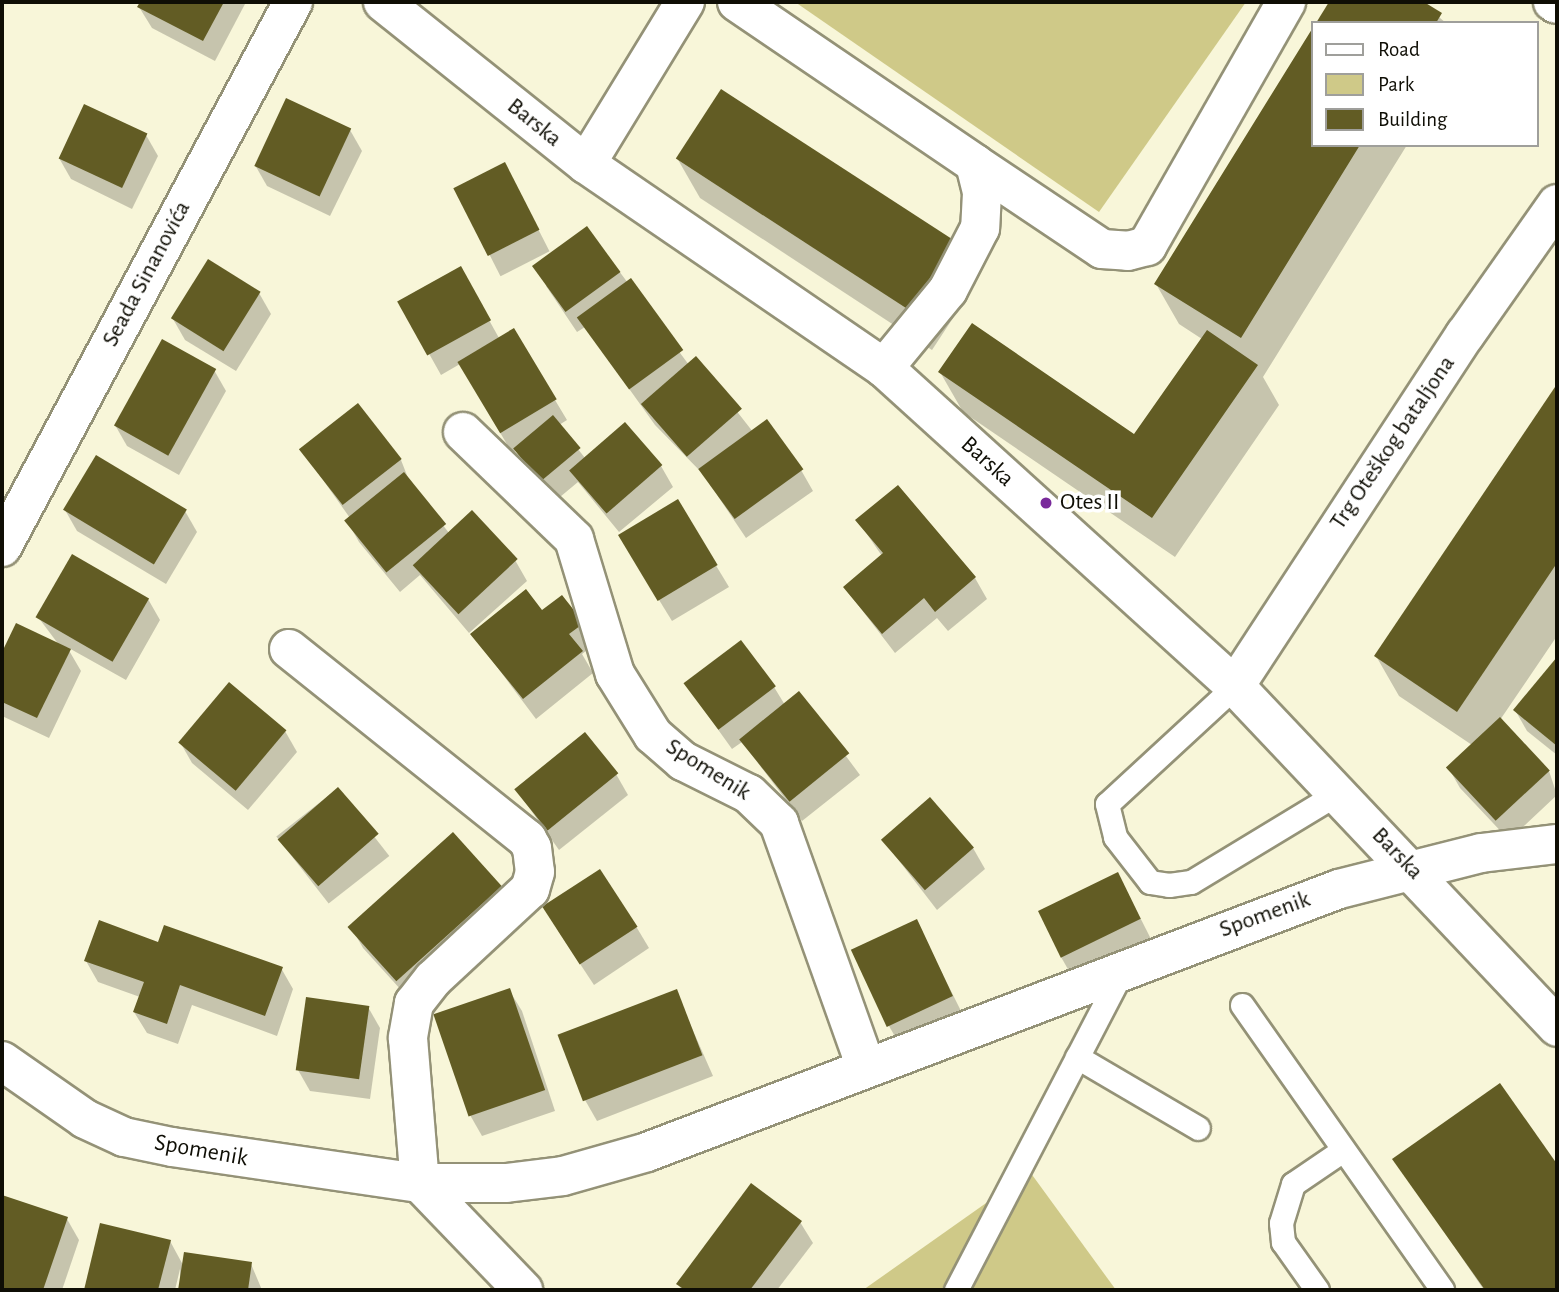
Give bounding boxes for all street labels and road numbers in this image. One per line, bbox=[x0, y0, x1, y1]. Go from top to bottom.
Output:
street label: Barska bbox=[501, 92, 567, 154]
street label: Seada Sinanovića bbox=[97, 196, 197, 352]
street label: Trg Oteškog bataljona bbox=[1324, 351, 1462, 535]
street label: Barska bbox=[954, 431, 1020, 493]
street label: Spomenik bbox=[660, 733, 756, 807]
street label: Barska bbox=[1365, 822, 1429, 886]
street label: Spomenik bbox=[1216, 885, 1314, 945]
street label: Spomenik bbox=[152, 1129, 250, 1173]

